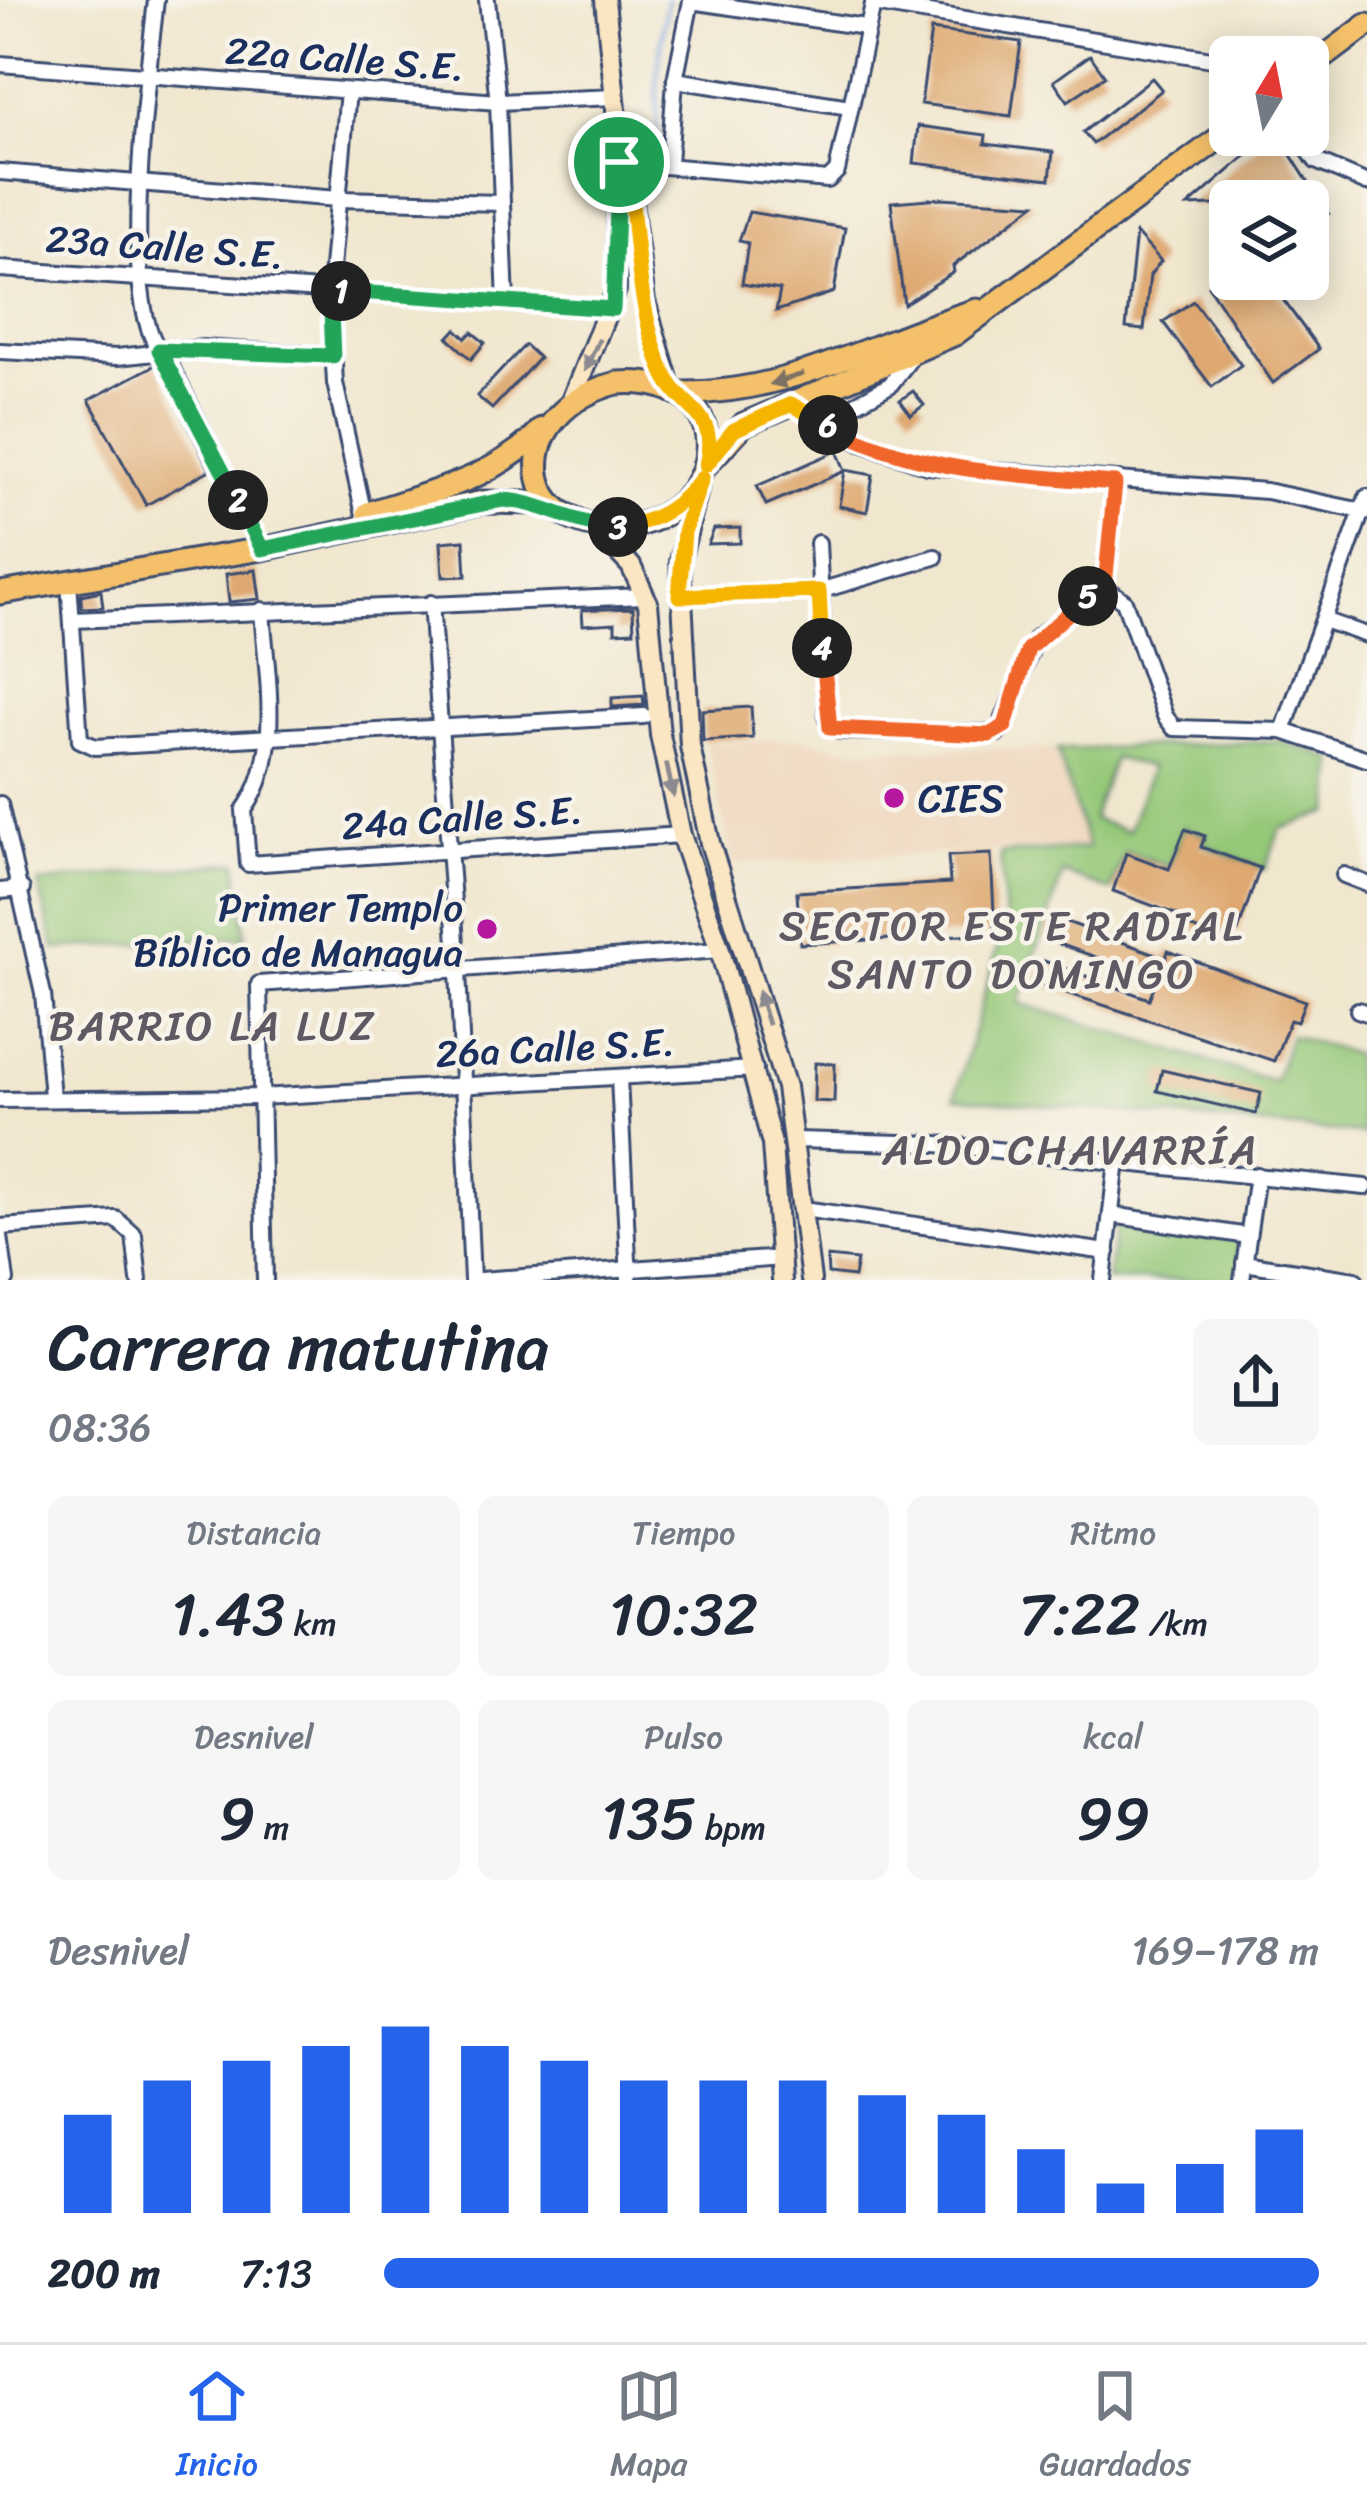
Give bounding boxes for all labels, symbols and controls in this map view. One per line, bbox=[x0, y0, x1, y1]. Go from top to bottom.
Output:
street label: 22a Calle S.E. bbox=[223, 16, 467, 101]
north arrow bbox=[1209, 36, 1329, 156]
map controls bbox=[1209, 36, 1329, 300]
pin bbox=[568, 111, 670, 213]
icon: arrive bbox=[586, 129, 652, 195]
button: layers bbox=[1209, 180, 1329, 300]
street label: 23a Calle S.E. bbox=[44, 204, 286, 289]
pin: 1 bbox=[311, 261, 371, 321]
text: 1 bbox=[334, 262, 348, 320]
one-way arrow bbox=[582, 338, 602, 373]
one-way arrow bbox=[768, 371, 805, 389]
pin: 6 bbox=[798, 395, 858, 455]
text: 6 bbox=[819, 396, 837, 454]
pin: 2 bbox=[208, 470, 268, 530]
text: 2 bbox=[228, 471, 248, 529]
pin: 3 bbox=[588, 497, 648, 557]
text: 3 bbox=[609, 498, 627, 556]
pin: 5 bbox=[1058, 566, 1118, 626]
text: 5 bbox=[1078, 567, 1098, 625]
pin: 4 bbox=[792, 618, 852, 678]
text: 4 bbox=[812, 619, 832, 677]
one-way arrow bbox=[661, 762, 680, 800]
place label: CIES bbox=[918, 764, 1004, 833]
street label: 24a Calle S.E. bbox=[339, 775, 585, 860]
marker: CIES bbox=[881, 785, 907, 811]
place label: Primer Templo Bíblico de Managua bbox=[133, 873, 463, 987]
district label: SECTOR ESTE RADIAL SANTO DOMINGO bbox=[779, 889, 1245, 1011]
marker: Primer Templo Bíblico de Managua bbox=[474, 916, 500, 942]
district label: BARRIO LA LUZ bbox=[49, 989, 377, 1063]
one-way arrow bbox=[753, 989, 771, 1026]
street label: 26a Calle S.E. bbox=[434, 1007, 676, 1088]
district label: ALDO CHAVARRÍA bbox=[881, 1113, 1260, 1187]
text: Carrera matutina bbox=[48, 1289, 549, 1406]
button: share bbox=[1193, 1319, 1319, 1445]
text: 08:36 bbox=[48, 1393, 152, 1462]
text: Distancia bbox=[186, 1504, 321, 1562]
text: Tiempo bbox=[632, 1504, 735, 1562]
text: Ritmo bbox=[1070, 1504, 1156, 1562]
text: 1.43 bbox=[171, 1562, 285, 1668]
text: 10:32 bbox=[609, 1562, 758, 1668]
text: 7:22 bbox=[1018, 1562, 1140, 1668]
text: km bbox=[285, 1595, 337, 1653]
text: /km bbox=[1140, 1595, 1208, 1653]
text: Desnivel bbox=[194, 1708, 314, 1766]
text: Pulso bbox=[644, 1708, 723, 1766]
text: kcal bbox=[1083, 1708, 1143, 1766]
text: 9 bbox=[218, 1766, 255, 1872]
text: 135 bbox=[601, 1766, 696, 1872]
text: 99 bbox=[1076, 1766, 1150, 1872]
text: m bbox=[255, 1799, 289, 1857]
text: bpm bbox=[696, 1799, 766, 1857]
text: Desnivel bbox=[48, 1916, 189, 1985]
text: 169–178 m bbox=[1131, 1916, 1319, 1985]
text: 200 m bbox=[48, 2239, 160, 2308]
text: 7:13 bbox=[240, 2239, 312, 2308]
tab: Inicio bbox=[176, 2363, 258, 2493]
tab: Mapa bbox=[610, 2363, 687, 2493]
tab: Guardados bbox=[1039, 2363, 1191, 2493]

